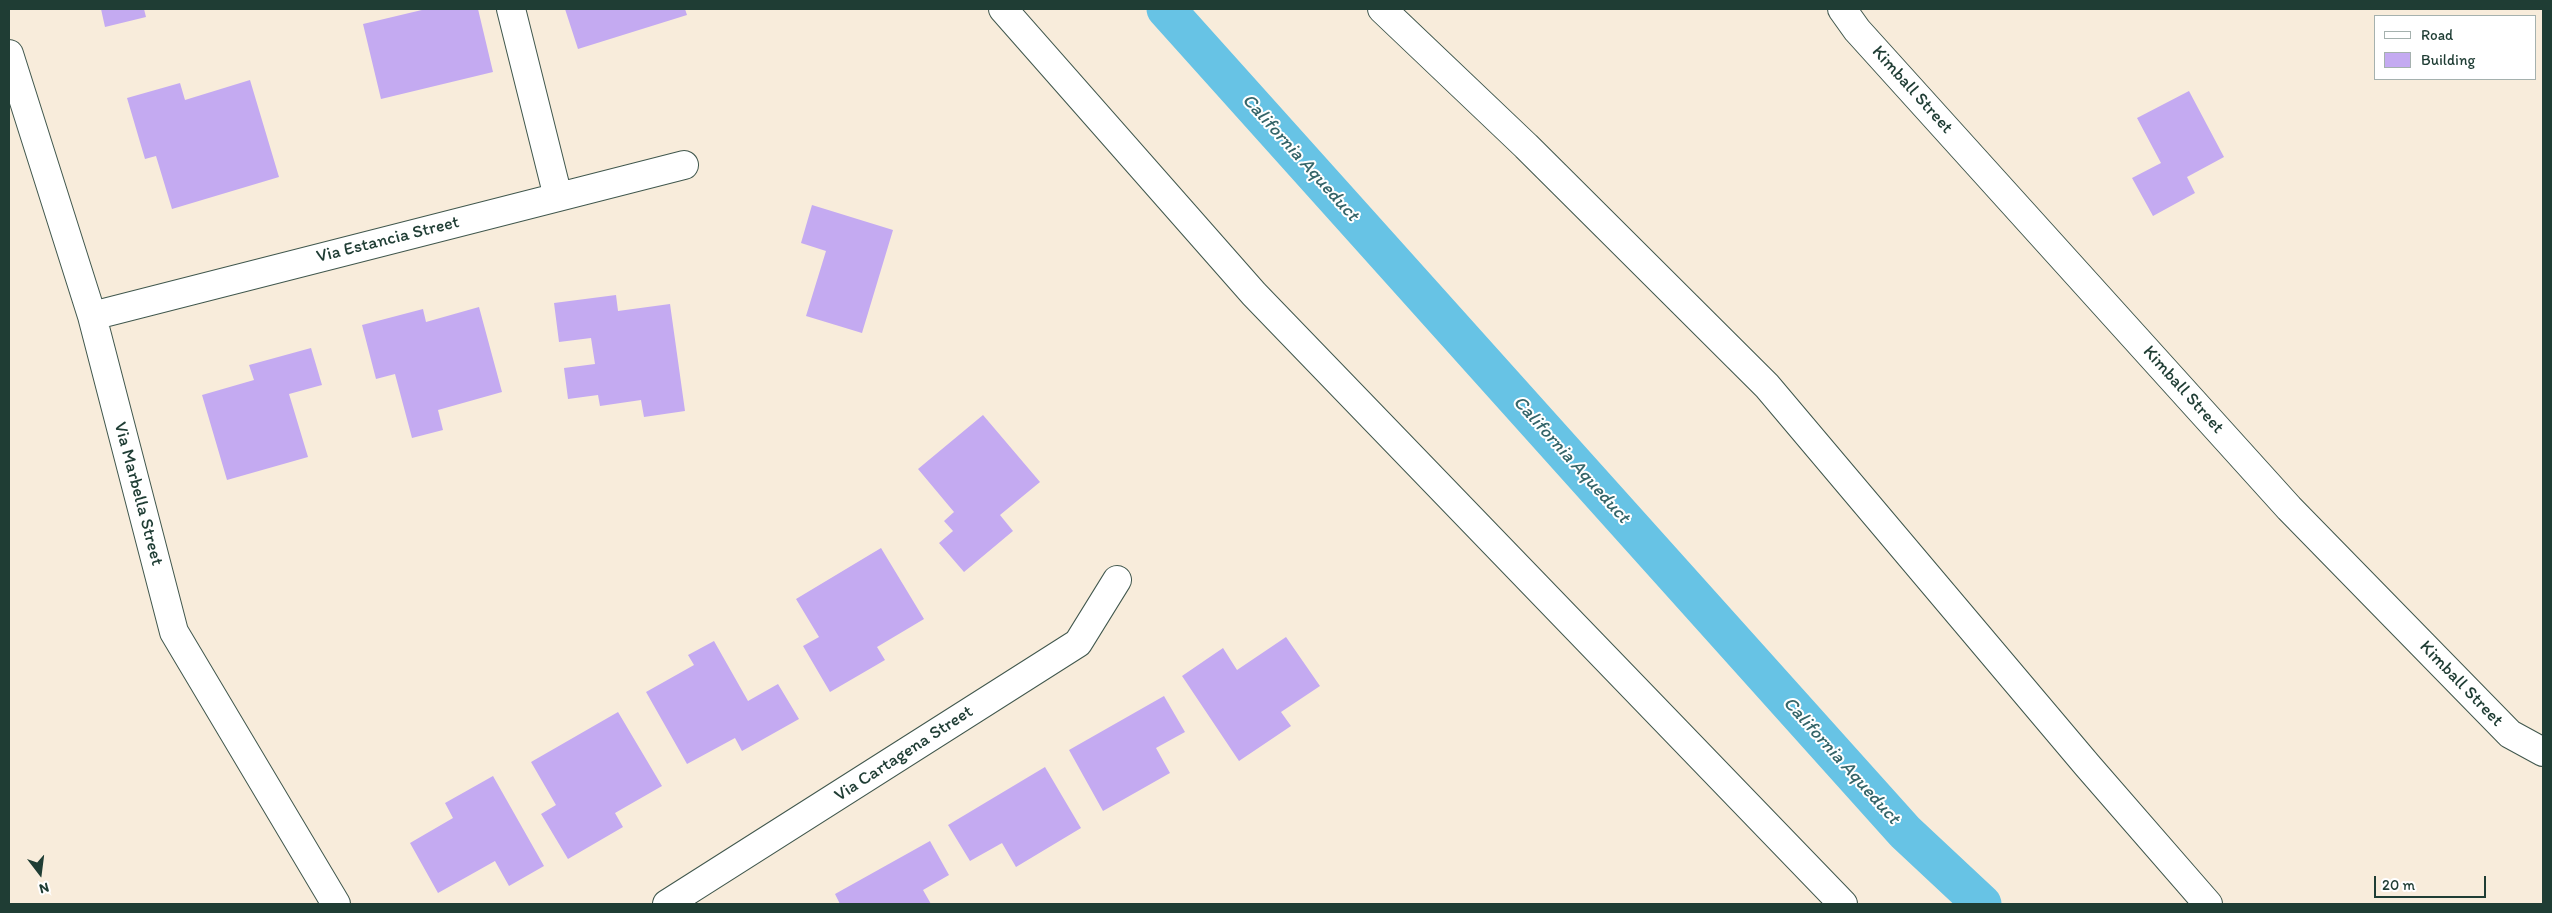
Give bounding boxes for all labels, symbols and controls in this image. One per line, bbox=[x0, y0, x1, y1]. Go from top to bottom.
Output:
legend bbox=[2374, 15, 2537, 80]
text: Road bbox=[2421, 26, 2453, 44]
street label: Kimball Street bbox=[1867, 41, 1957, 139]
text: Building bbox=[2421, 51, 2475, 69]
water label: California Aqueduct bbox=[1237, 89, 1363, 227]
street label: Via Estancia Street bbox=[314, 212, 462, 268]
street label: Kimball Street bbox=[2138, 341, 2228, 439]
water label: California Aqueduct bbox=[1508, 391, 1634, 529]
street label: Via Marbella Street bbox=[108, 420, 168, 568]
street label: Kimball Street bbox=[2415, 636, 2507, 732]
water label: California Aqueduct bbox=[1778, 692, 1904, 830]
street label: Via Cartagena Street bbox=[831, 701, 977, 807]
north arrow bbox=[15, 848, 65, 898]
scale bar bbox=[2377, 866, 2490, 898]
text: 20 m bbox=[2382, 876, 2415, 894]
text: N bbox=[37, 879, 51, 897]

